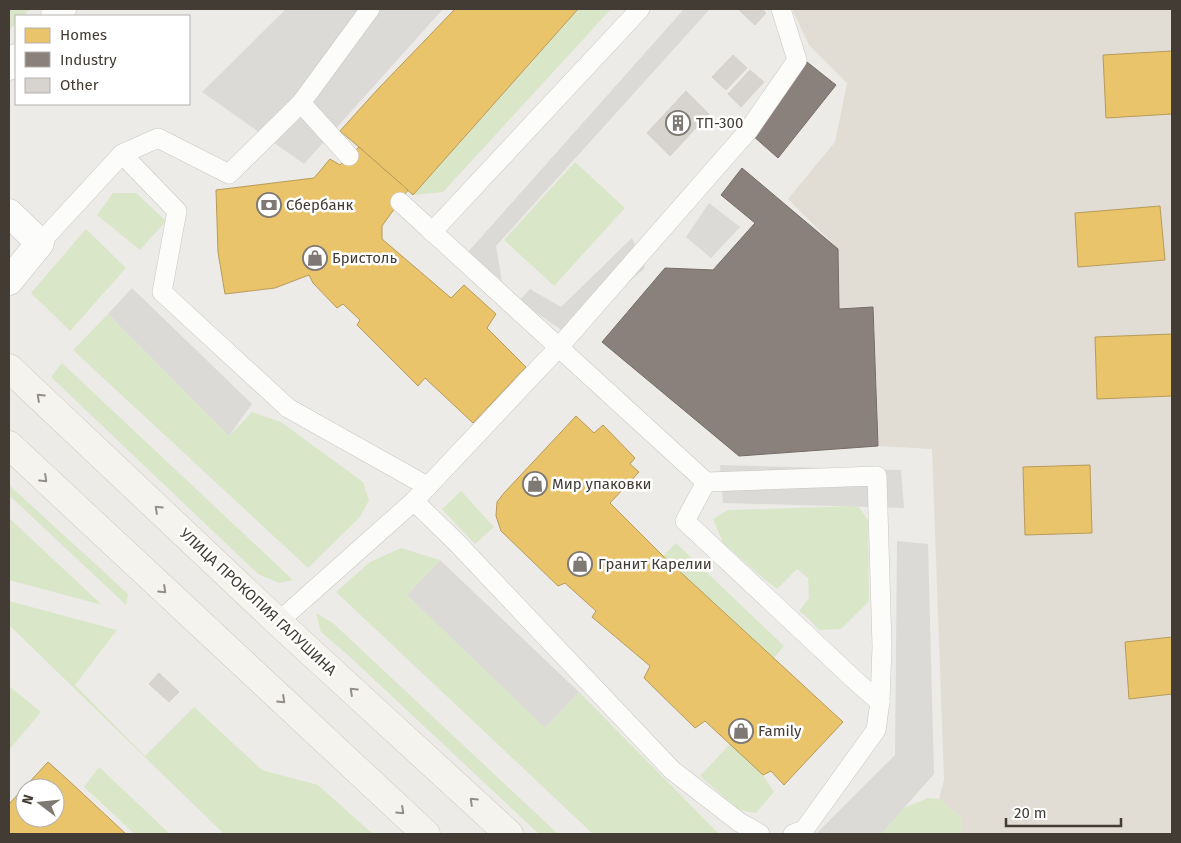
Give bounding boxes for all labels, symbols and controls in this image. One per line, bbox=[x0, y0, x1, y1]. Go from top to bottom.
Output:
legend bbox=[15, 15, 190, 105]
text: Homes bbox=[60, 26, 107, 44]
text: Industry bbox=[60, 51, 117, 69]
text: Other bbox=[60, 76, 99, 94]
building icon: ТП-300 bbox=[665, 110, 691, 136]
place label: ТП-300 bbox=[696, 114, 743, 132]
bank icon: Сбербанк bbox=[256, 192, 282, 218]
place label: Сбербанк bbox=[286, 196, 354, 214]
shop icon: Бристоль bbox=[302, 245, 328, 271]
place label: Бристоль bbox=[332, 249, 397, 267]
one-way arrow bbox=[36, 394, 45, 403]
shop icon: Мир упаковки bbox=[522, 471, 548, 497]
one-way arrow bbox=[39, 473, 48, 482]
place label: Мир упаковки bbox=[552, 475, 652, 493]
one-way arrow bbox=[154, 506, 163, 515]
street label: УЛИЦА ПРОКОПИЯ ГАЛУШИНА bbox=[176, 525, 340, 680]
shop icon: Гранит Карелии bbox=[567, 551, 593, 577]
place label: Гранит Карелии bbox=[598, 555, 712, 573]
one-way arrow bbox=[158, 584, 167, 593]
one-way arrow bbox=[350, 688, 359, 697]
one-way arrow bbox=[277, 694, 286, 703]
shop icon: Family bbox=[728, 718, 754, 744]
place label: Family bbox=[758, 722, 802, 740]
north arrow bbox=[15, 778, 65, 828]
text: N bbox=[19, 793, 37, 806]
scale bar bbox=[1006, 796, 1121, 828]
one-way arrow bbox=[469, 798, 478, 807]
text: 20 m bbox=[1014, 804, 1047, 822]
one-way arrow bbox=[396, 805, 405, 814]

